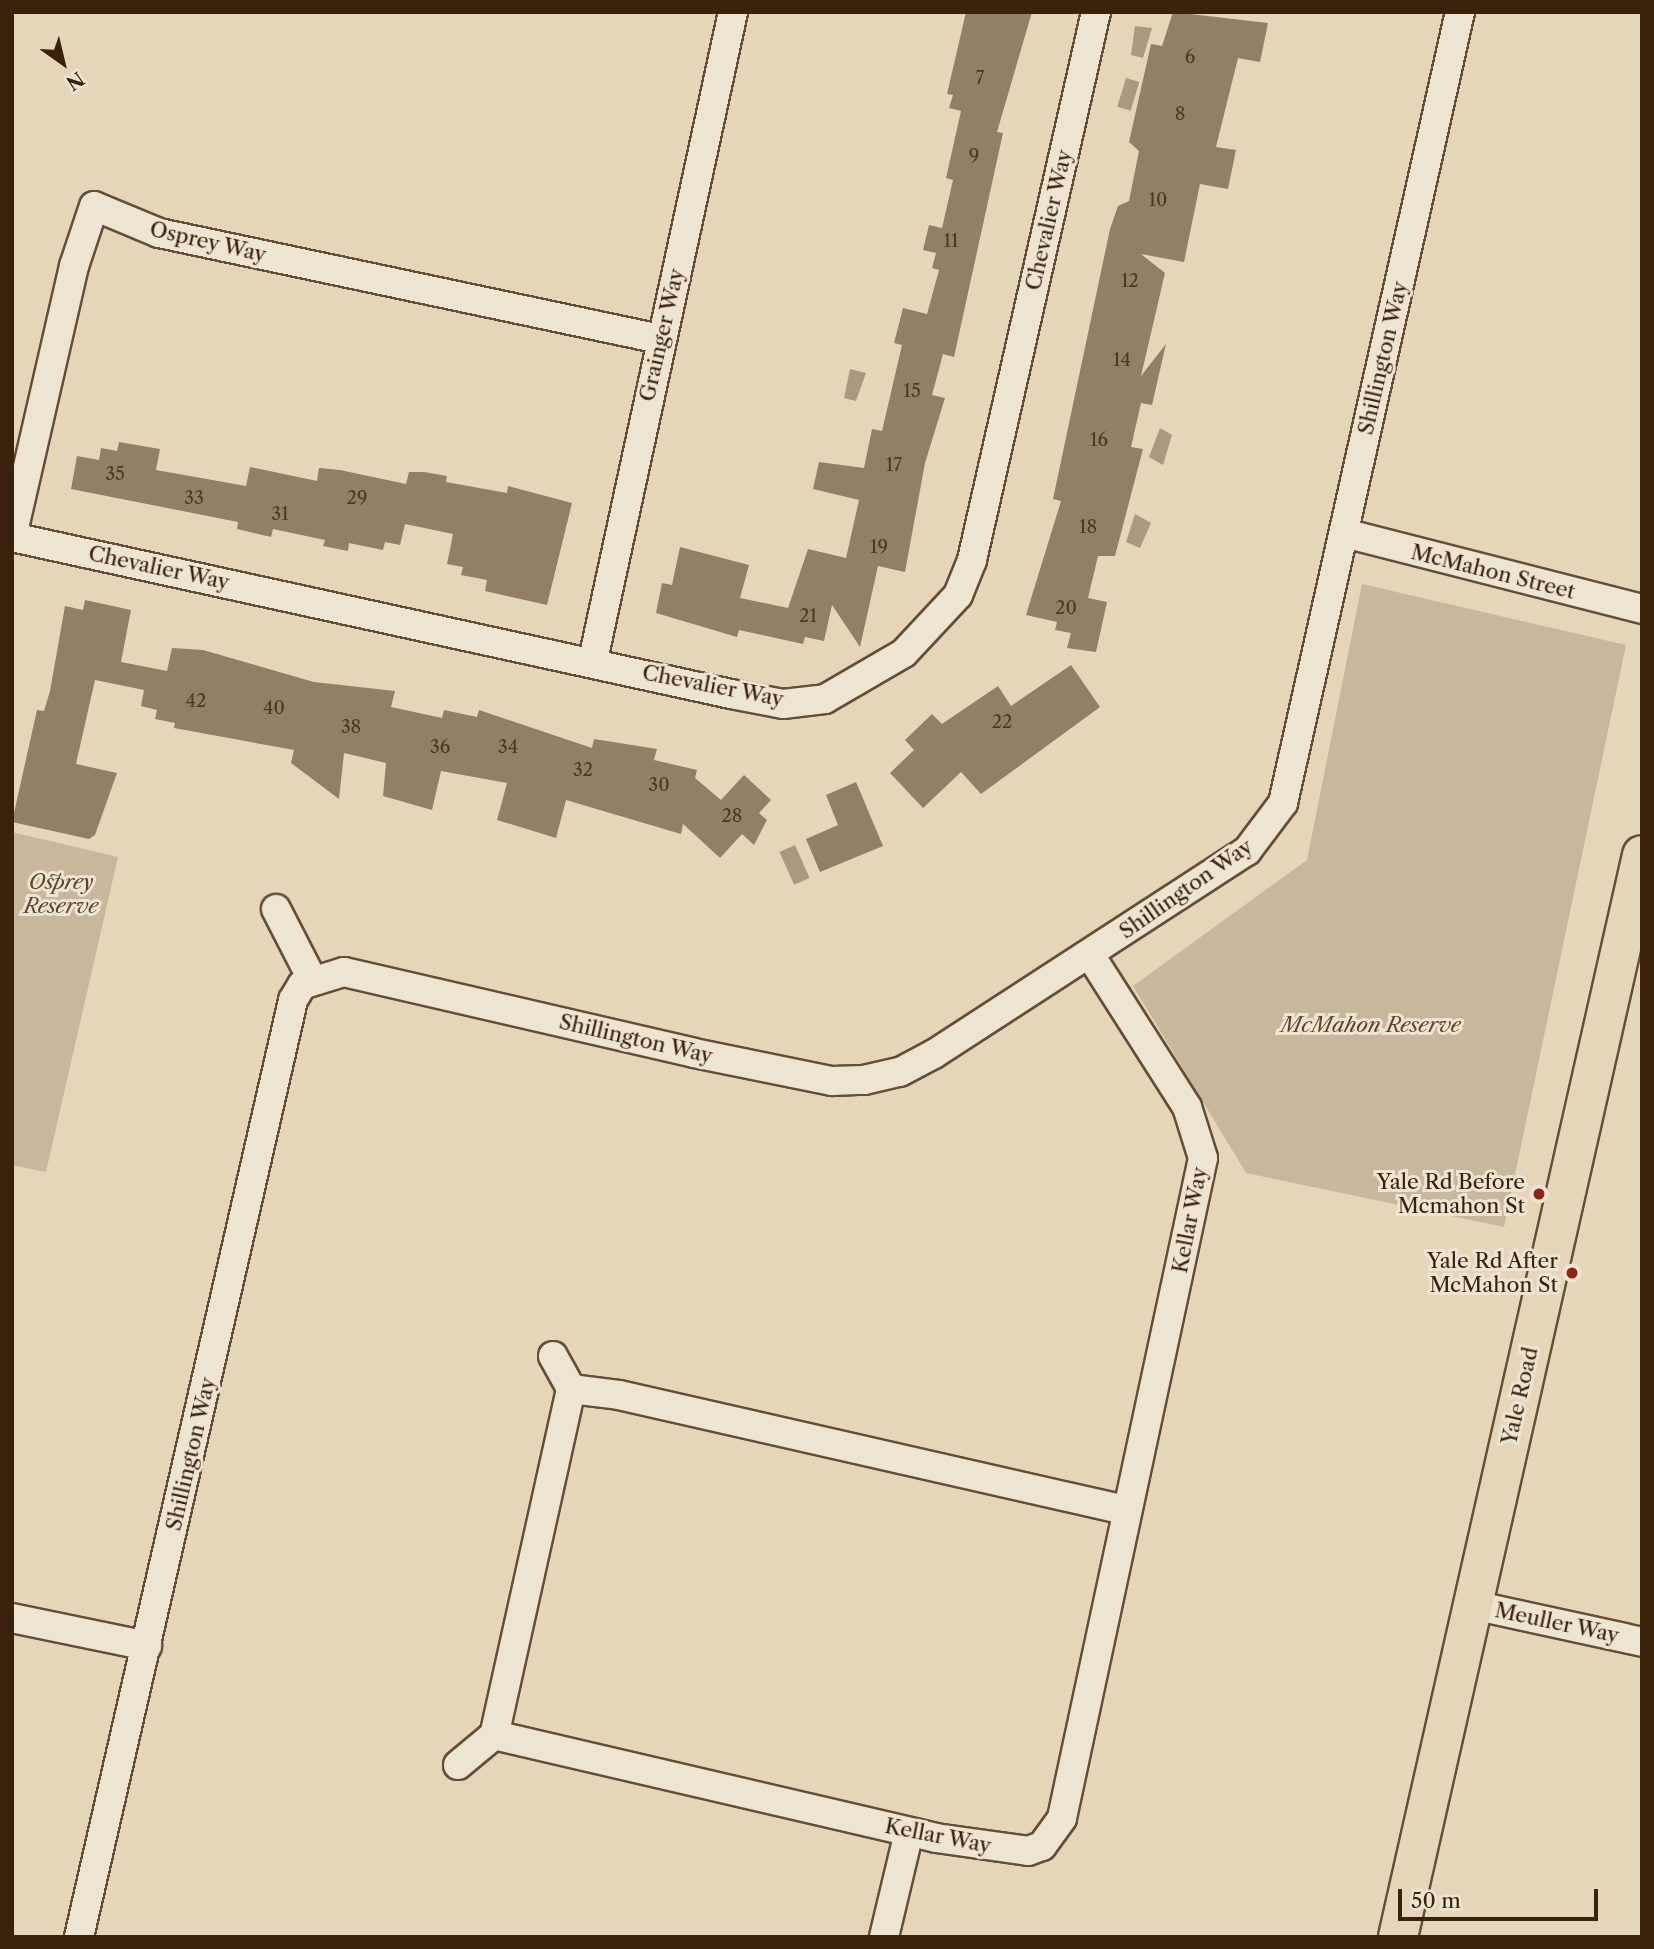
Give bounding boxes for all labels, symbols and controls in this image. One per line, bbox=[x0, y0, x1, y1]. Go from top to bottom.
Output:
north arrow bbox=[28, 28, 98, 98]
house number: 6 bbox=[1185, 46, 1195, 68]
text: N bbox=[62, 67, 88, 95]
house number: 7 bbox=[976, 67, 984, 89]
house number: 8 bbox=[1175, 103, 1185, 125]
house number: 9 bbox=[969, 145, 979, 167]
street label: Chevalier Way bbox=[1020, 147, 1078, 293]
house number: 10 bbox=[1149, 189, 1167, 211]
street label: Osprey Way bbox=[147, 216, 269, 268]
house number: 11 bbox=[943, 230, 959, 252]
street label: Grainger Way bbox=[634, 266, 690, 404]
house number: 12 bbox=[1121, 270, 1139, 292]
street label: Shillington Way bbox=[1353, 278, 1413, 438]
house number: 14 bbox=[1113, 349, 1131, 371]
house number: 15 bbox=[903, 380, 921, 402]
house number: 16 bbox=[1090, 429, 1108, 451]
house number: 17 bbox=[886, 454, 902, 476]
house number: 35 bbox=[105, 463, 125, 485]
house number: 33 bbox=[184, 487, 204, 509]
house number: 29 bbox=[347, 487, 367, 509]
house number: 31 bbox=[271, 503, 289, 525]
house number: 18 bbox=[1079, 516, 1097, 538]
house number: 19 bbox=[870, 536, 888, 558]
street label: McMahon Street bbox=[1408, 539, 1578, 605]
street label: Chevalier Way bbox=[86, 541, 232, 595]
house number: 20 bbox=[1055, 597, 1077, 619]
house number: 21 bbox=[799, 605, 817, 627]
street label: Chevalier Way bbox=[640, 660, 786, 712]
house number: 42 bbox=[186, 690, 206, 712]
house number: 40 bbox=[263, 697, 285, 719]
house number: 22 bbox=[992, 711, 1012, 733]
house number: 38 bbox=[341, 716, 361, 738]
house number: 36 bbox=[430, 736, 450, 758]
house number: 34 bbox=[498, 736, 518, 758]
house number: 32 bbox=[573, 759, 593, 781]
house number: 30 bbox=[648, 774, 670, 796]
house number: 28 bbox=[721, 805, 743, 827]
street label: Shillington Way bbox=[1114, 833, 1258, 945]
park label: Osprey Reserve bbox=[24, 869, 98, 919]
street label: Shillington Way bbox=[556, 1009, 716, 1069]
park label: McMahon Reserve bbox=[1281, 1012, 1461, 1038]
street label: Kellar Way bbox=[1167, 1164, 1213, 1276]
place label: Yale Rd Before Mcmahon St bbox=[1377, 1169, 1525, 1219]
marker: Yale Rd Before Mcmahon St bbox=[1531, 1186, 1547, 1202]
place label: Yale Rd After McMahon St bbox=[1426, 1248, 1558, 1298]
marker: Yale Rd After McMahon St bbox=[1564, 1265, 1580, 1281]
street label: Yale Road bbox=[1497, 1345, 1543, 1447]
street label: Shillington Way bbox=[161, 1374, 221, 1534]
street label: Meuller Way bbox=[1492, 1597, 1622, 1649]
street label: Kellar Way bbox=[882, 1813, 994, 1859]
scale bar bbox=[1402, 1876, 1602, 1920]
text: 50 m bbox=[1411, 1888, 1461, 1913]

